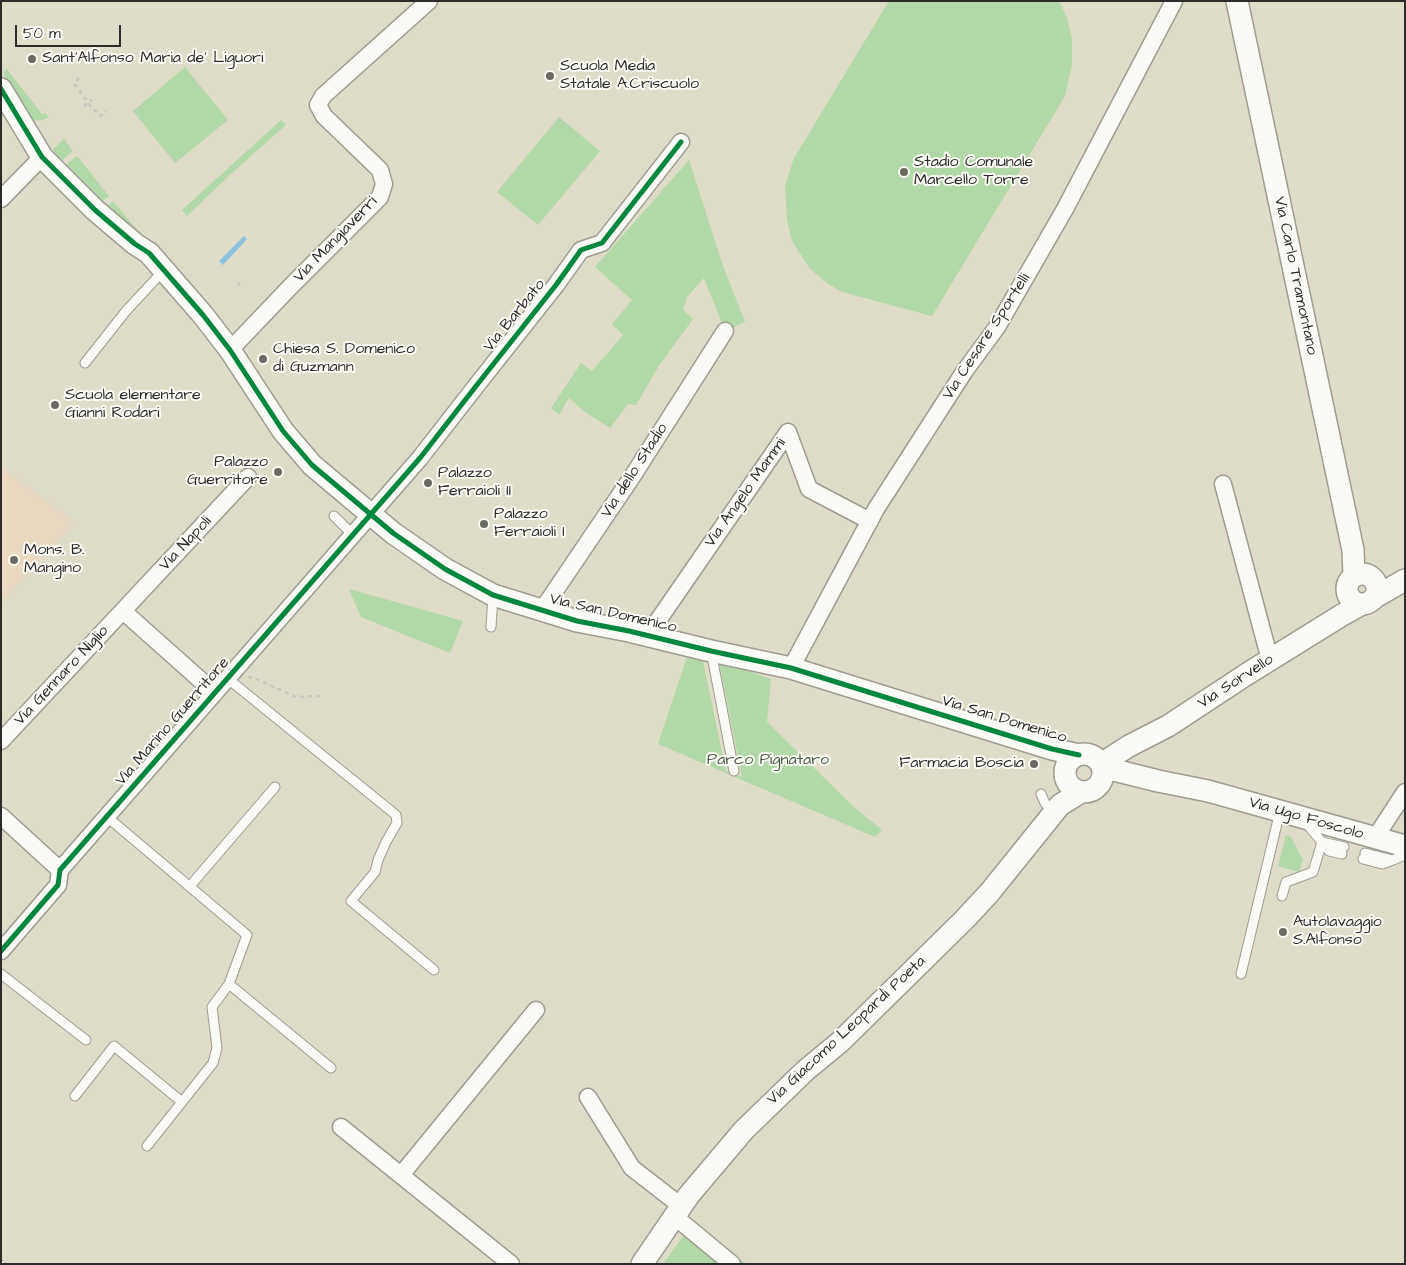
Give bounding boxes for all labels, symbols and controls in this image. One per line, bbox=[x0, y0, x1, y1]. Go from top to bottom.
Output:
scale bar bbox=[18, 15, 124, 47]
text: 50 m bbox=[23, 23, 61, 44]
place label: Sant'Alfonso Maria de' Liguori bbox=[42, 49, 263, 69]
marker: Sant'Alfonso Maria de' Liguori bbox=[26, 53, 38, 65]
place label: Scuola Media Statale A.Criscuolo bbox=[560, 57, 699, 95]
marker: Scuola Media Statale A.Criscuolo bbox=[544, 70, 556, 82]
place label: Stadio Comunale Marcello Torre bbox=[914, 153, 1033, 191]
marker: Stadio Comunale Marcello Torre bbox=[898, 166, 910, 178]
street label: Via Mangiaverri bbox=[290, 193, 382, 287]
street label: Via Carlo Tramontano bbox=[1269, 195, 1321, 357]
street label: Via Cesare Sportelli bbox=[939, 270, 1035, 404]
street label: Via Barbato bbox=[480, 276, 550, 356]
place label: Chiesa S. Domenico di Guzmann bbox=[273, 340, 415, 378]
marker: Chiesa S. Domenico di Guzmann bbox=[257, 353, 269, 365]
place label: Scuola elementare Gianni Rodari bbox=[65, 386, 201, 424]
marker: Scuola elementare Gianni Rodari bbox=[49, 399, 61, 411]
street label: Via dello Stadio bbox=[597, 420, 673, 522]
street label: Via Angelo Mammì bbox=[701, 435, 791, 551]
place label: Palazzo Guerritore bbox=[187, 453, 268, 491]
place label: Palazzo Ferraioli II bbox=[438, 464, 511, 502]
marker: Palazzo Guerritore bbox=[272, 466, 284, 478]
marker: Palazzo Ferraioli II bbox=[422, 477, 434, 489]
place label: Palazzo Ferraioli I bbox=[494, 505, 565, 543]
street label: Via Napoli bbox=[156, 513, 216, 575]
marker: Palazzo Ferraioli I bbox=[478, 518, 490, 530]
place label: Mons. B. Mangino bbox=[24, 541, 85, 579]
marker: Mons. B. Mangino bbox=[8, 554, 20, 566]
street label: Via San Domenico bbox=[548, 590, 678, 638]
street label: Via Gennaro Niglio bbox=[11, 622, 113, 730]
street label: Via Sorvello bbox=[1195, 651, 1277, 713]
street label: Via Marino Guerritore bbox=[112, 654, 234, 790]
street label: Via San Domenico bbox=[939, 692, 1069, 748]
park label: Parco Pignataro bbox=[707, 751, 829, 771]
place label: Farmacia Boscia bbox=[899, 754, 1024, 774]
marker: Farmacia Boscia bbox=[1028, 758, 1040, 770]
street label: Via Ugo Foscolo bbox=[1246, 793, 1366, 845]
place label: Autolavaggio S.Alfonso bbox=[1293, 913, 1382, 951]
marker: Autolavaggio S.Alfonso bbox=[1277, 926, 1289, 938]
street label: Via Giacomo Leopardi Poeta bbox=[764, 952, 930, 1110]

